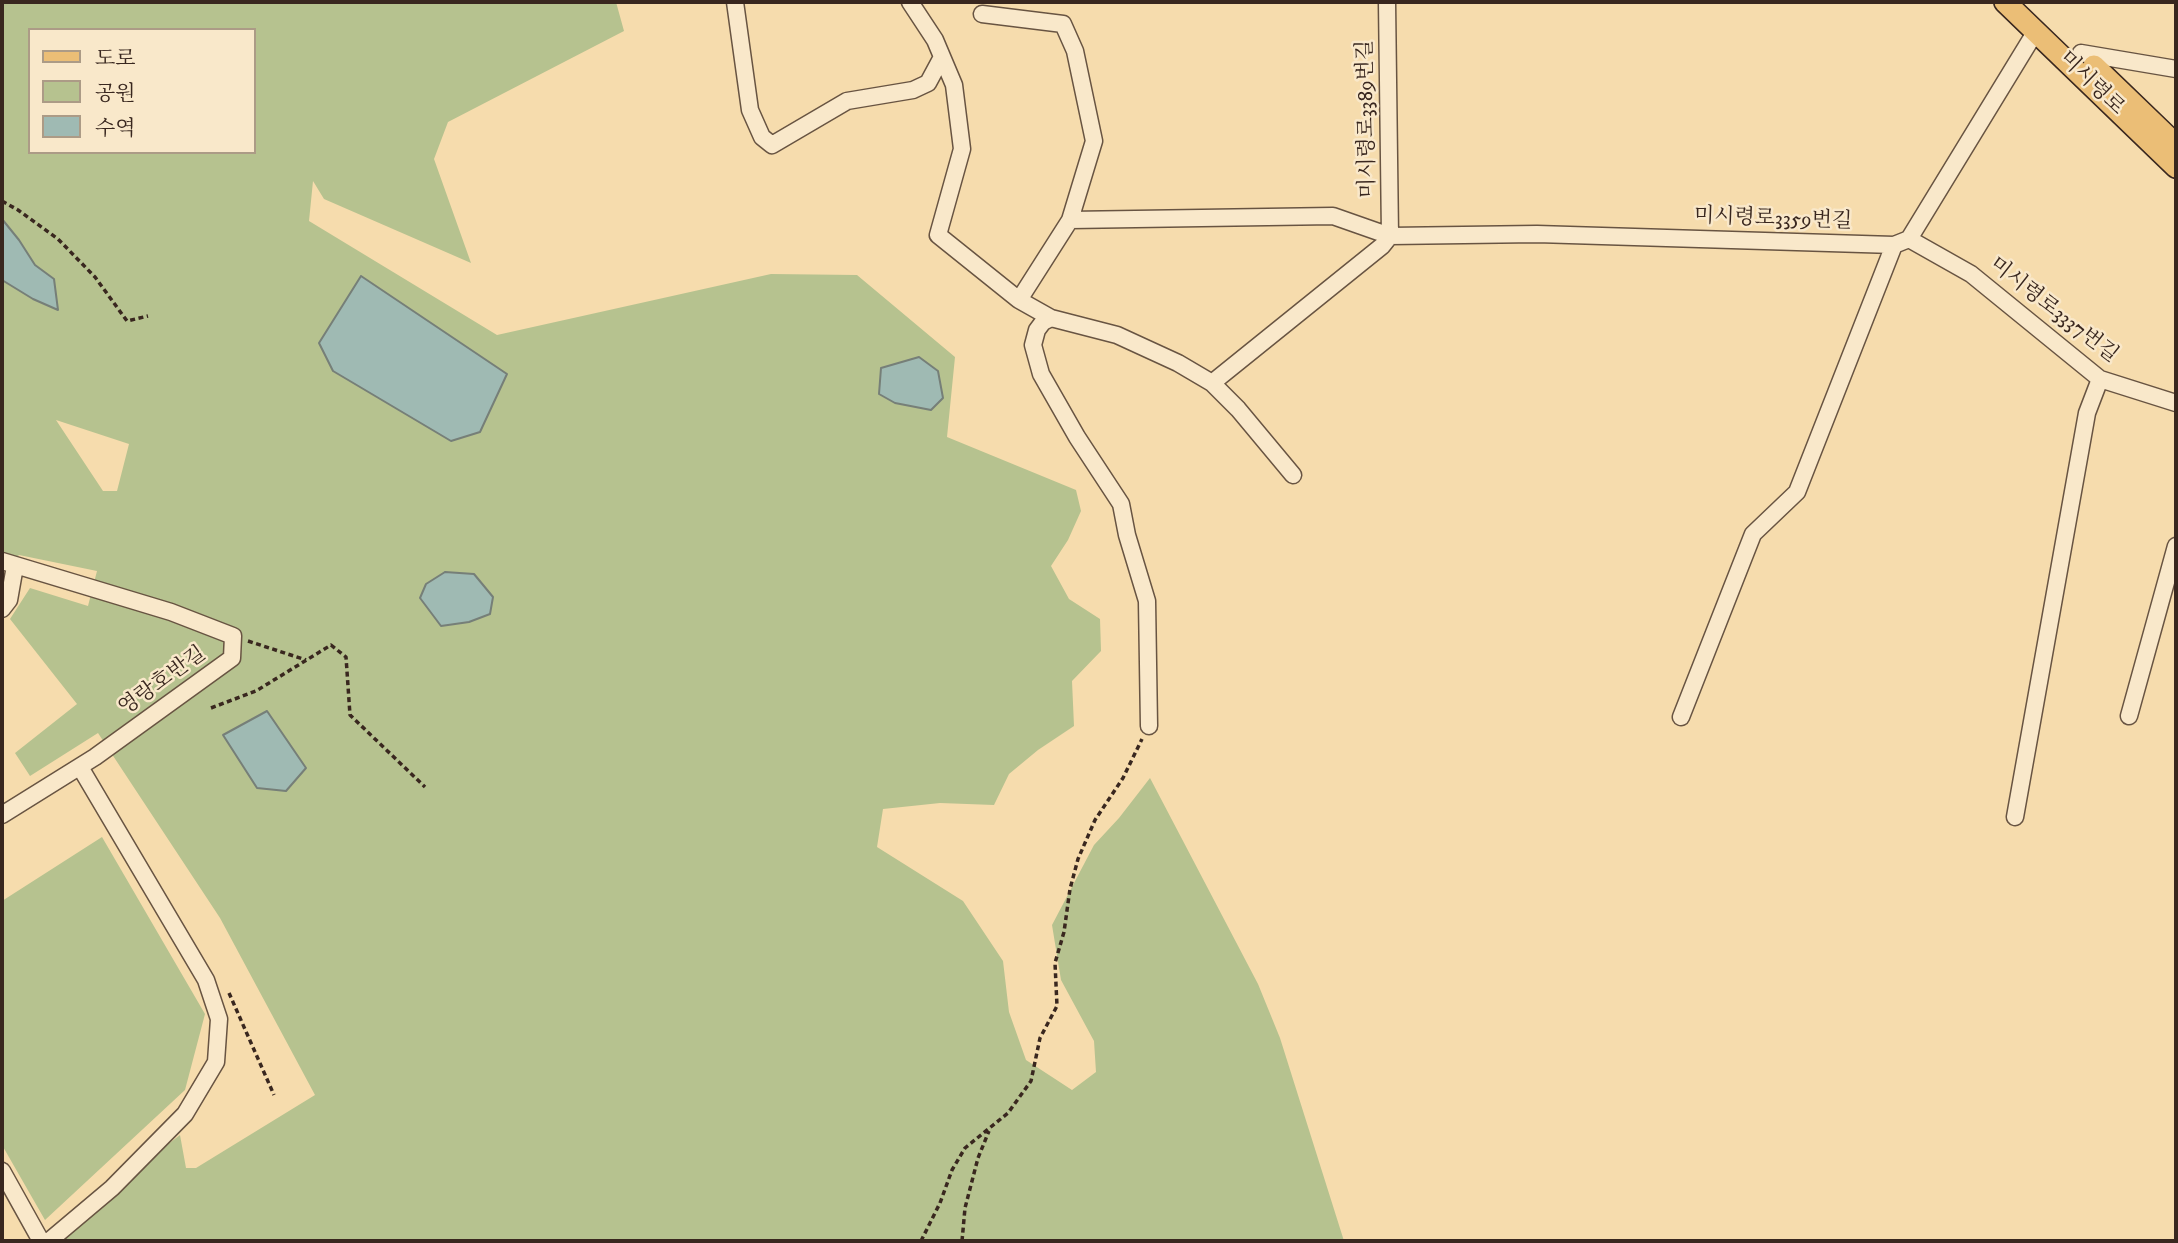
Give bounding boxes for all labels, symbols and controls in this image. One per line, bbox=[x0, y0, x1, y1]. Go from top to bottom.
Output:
legend bbox=[28, 28, 256, 154]
street label: 미시령로3389번길 bbox=[1354, 40, 1382, 198]
text: 도로 bbox=[95, 46, 136, 72]
street label: 미시령로 bbox=[2053, 47, 2129, 121]
text: 공원 bbox=[95, 81, 136, 107]
text: 수역 bbox=[95, 116, 136, 142]
street label: 미시령로3359번길 bbox=[1693, 205, 1853, 235]
street label: 미시령로3337번길 bbox=[1984, 253, 2122, 369]
street label: 영랑호반길 bbox=[115, 642, 211, 722]

